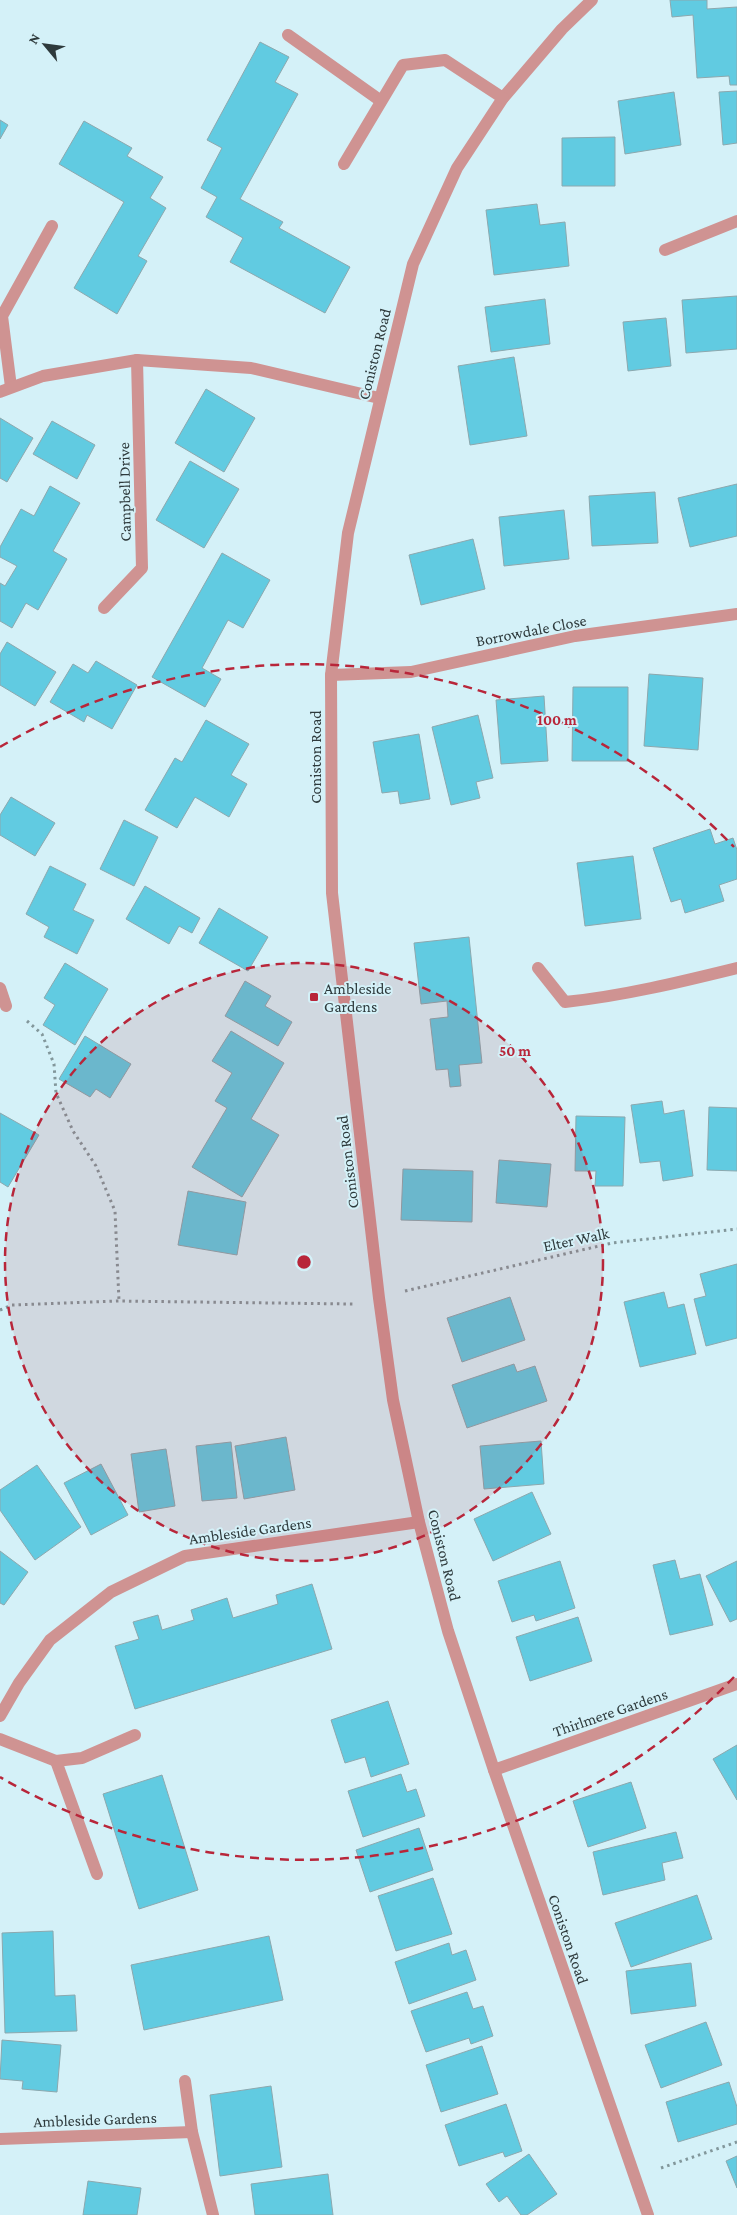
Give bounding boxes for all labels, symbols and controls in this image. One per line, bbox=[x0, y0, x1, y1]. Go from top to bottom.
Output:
north arrow bbox=[20, 20, 70, 70]
text: N bbox=[24, 30, 43, 47]
street label: Coniston Road bbox=[355, 306, 394, 402]
street label: Campbell Drive bbox=[115, 442, 135, 542]
street label: Borrowdale Close bbox=[474, 611, 588, 650]
street label: Coniston Road bbox=[307, 710, 324, 804]
text: 100 m bbox=[537, 712, 577, 728]
place label: Ambleside Gardens bbox=[324, 980, 391, 1015]
marker: Ambleside Gardens bbox=[308, 991, 320, 1003]
text: 50 m bbox=[499, 1043, 531, 1059]
street label: Coniston Road bbox=[333, 1114, 362, 1209]
street label: Elter Walk bbox=[542, 1224, 611, 1255]
centre of rings bbox=[295, 1253, 313, 1271]
street label: Coniston Road bbox=[425, 1508, 464, 1603]
street label: Ambleside Gardens bbox=[188, 1513, 312, 1548]
street label: Thirlmere Gardens bbox=[551, 1685, 670, 1740]
street label: Coniston Road bbox=[545, 1892, 592, 1987]
street label: Ambleside Gardens bbox=[33, 2109, 157, 2130]

